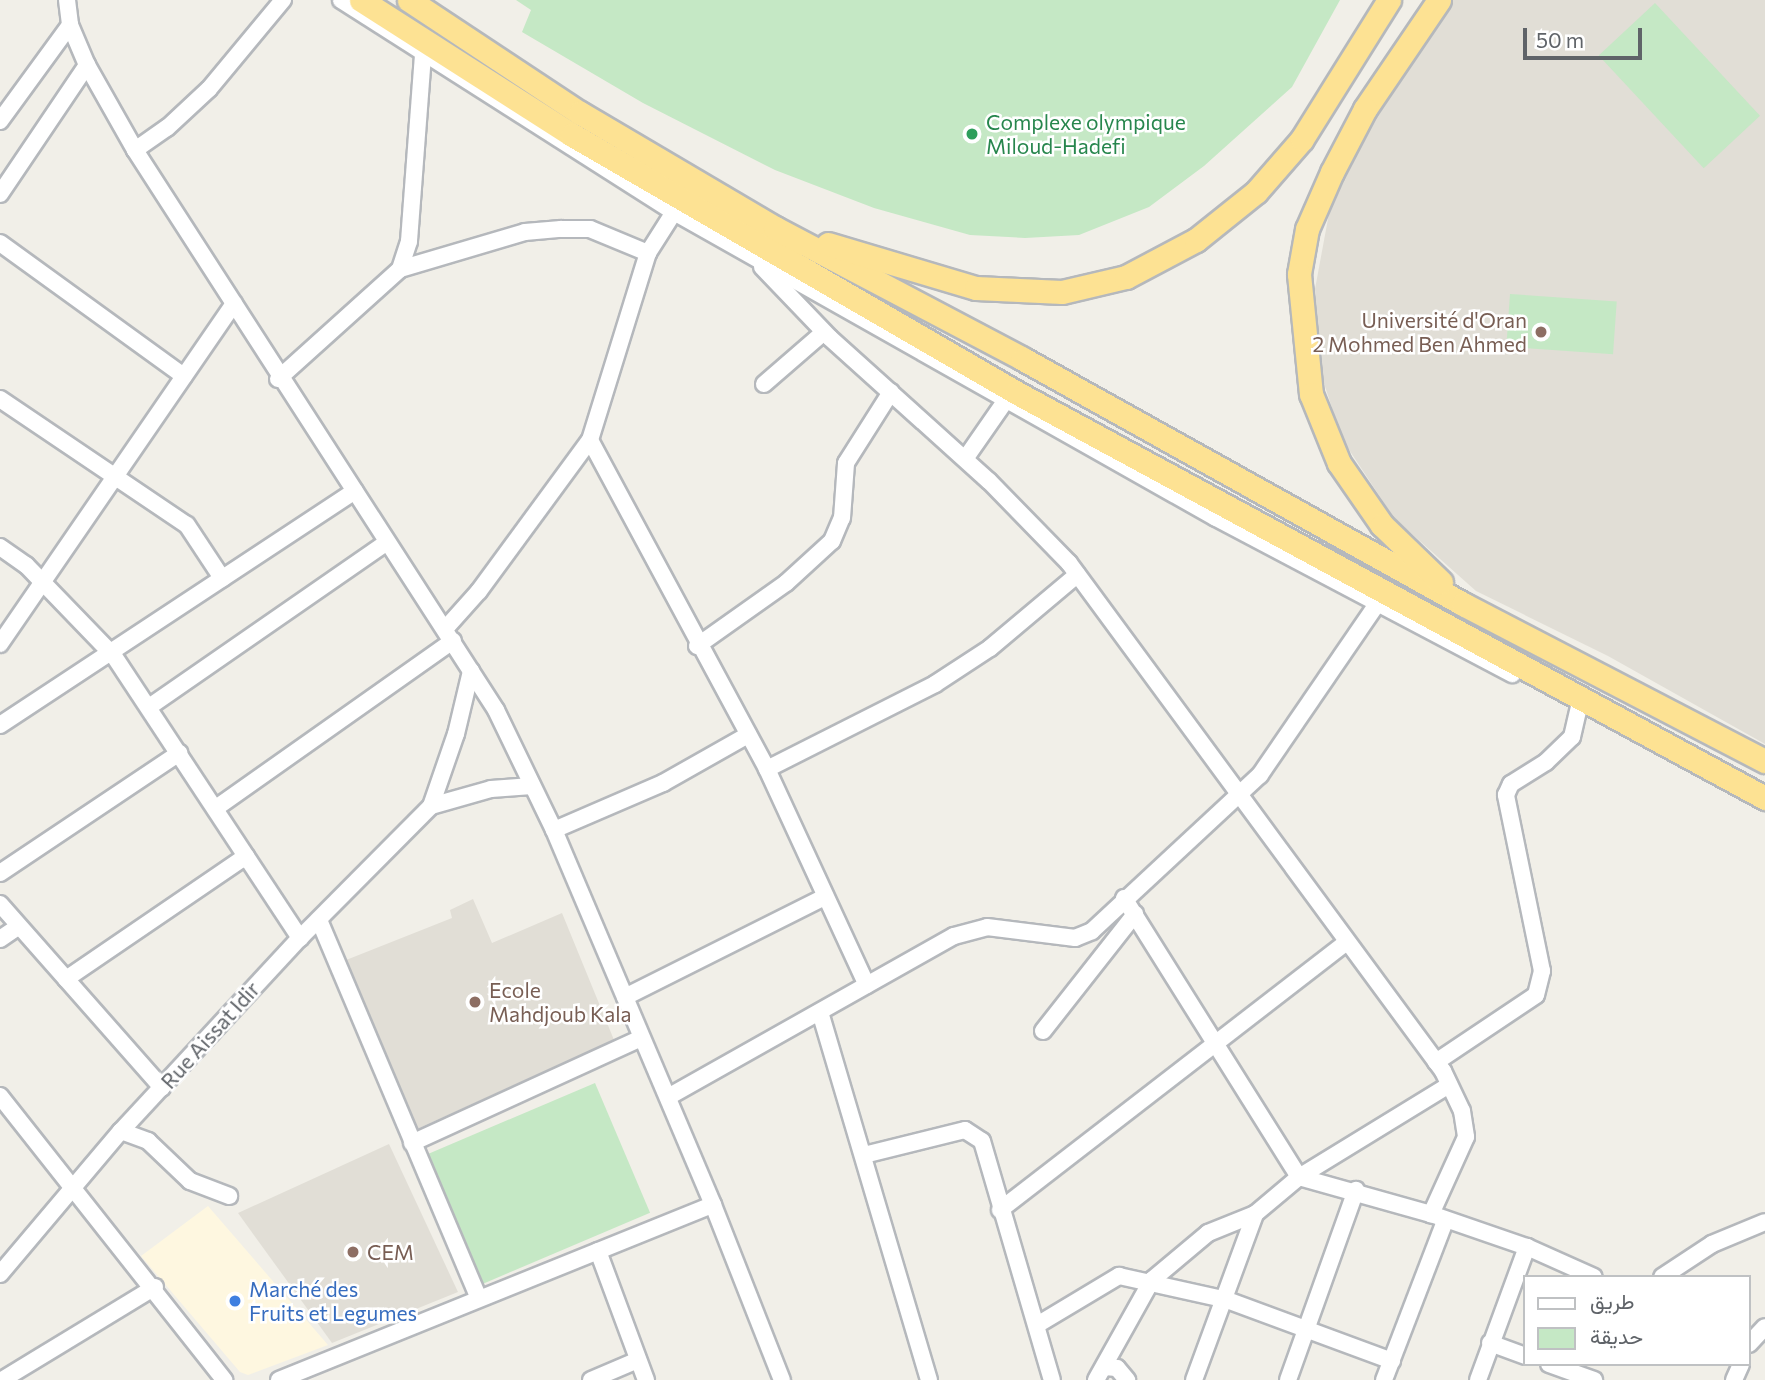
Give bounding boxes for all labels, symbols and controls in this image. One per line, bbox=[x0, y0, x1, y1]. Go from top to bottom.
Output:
scale bar bbox=[1527, 14, 1646, 58]
text: 50 m bbox=[1536, 27, 1584, 52]
place label: Complexe olympique Miloud-Hadefi bbox=[986, 109, 1186, 159]
marker: Complexe olympique Miloud-Hadefi bbox=[964, 126, 980, 142]
place label: Université d'Oran 2 Mohmed Ben Ahmed bbox=[1312, 307, 1527, 357]
marker: Université d'Oran 2 Mohmed Ben Ahmed bbox=[1533, 324, 1549, 340]
street label: Rue Aissat Idir bbox=[155, 976, 265, 1094]
place label: Ecole Mahdjoub Kala bbox=[489, 977, 632, 1027]
marker: Ecole Mahdjoub Kala bbox=[467, 994, 483, 1010]
place label: CEM bbox=[367, 1239, 414, 1265]
marker: CEM bbox=[345, 1244, 361, 1260]
legend bbox=[1524, 1275, 1751, 1366]
place label: Marché des Fruits et Legumes bbox=[249, 1276, 417, 1326]
text: طريق bbox=[1590, 1288, 1635, 1313]
marker: Marché des Fruits et Legumes bbox=[227, 1293, 243, 1309]
text: حديقة bbox=[1590, 1323, 1643, 1348]

